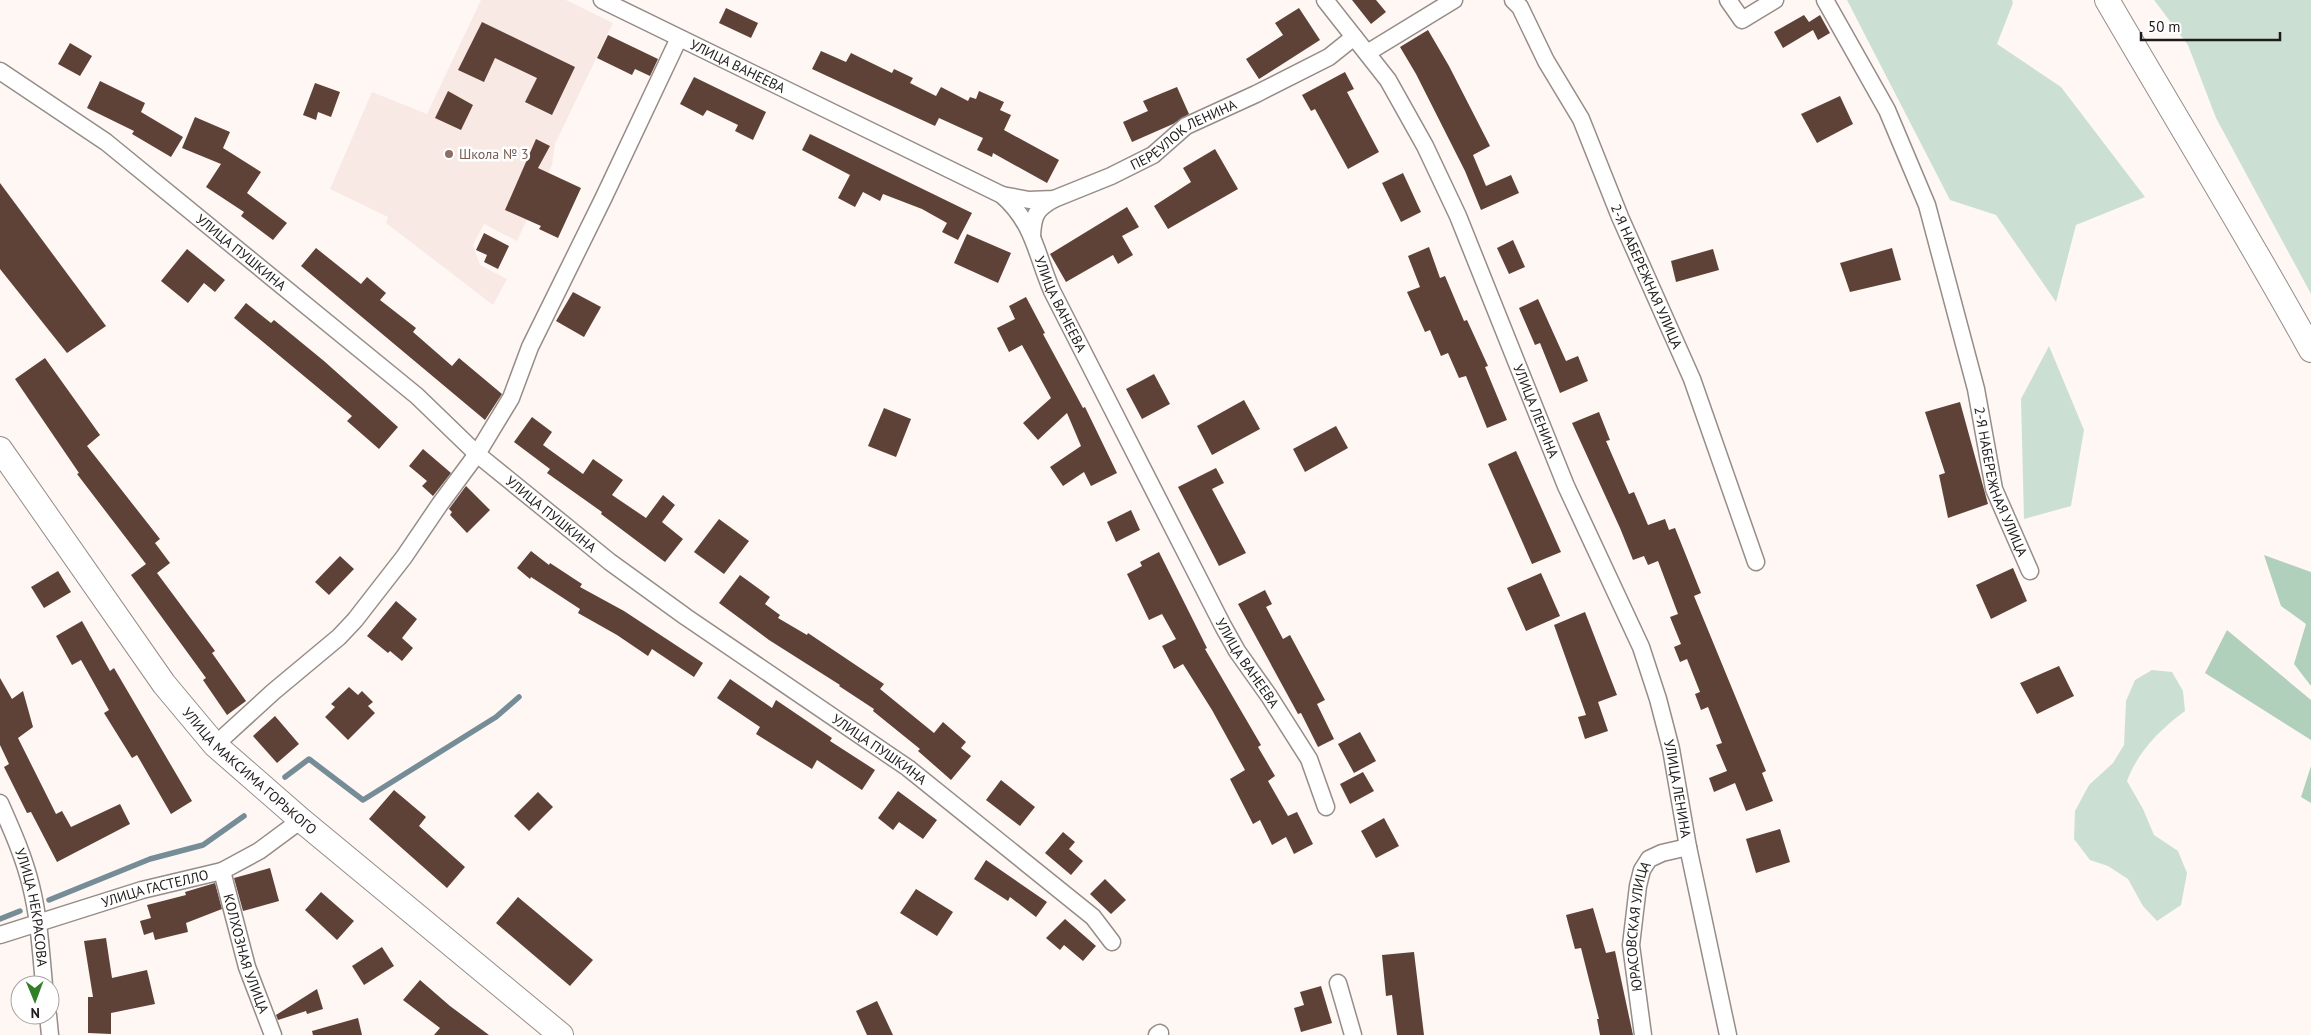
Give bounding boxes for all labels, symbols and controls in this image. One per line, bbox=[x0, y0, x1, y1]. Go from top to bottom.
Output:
scale bar bbox=[2141, 10, 2280, 42]
text: 50 m bbox=[2148, 17, 2181, 36]
street label: УЛИЦА ВАНЕЕВА bbox=[687, 35, 789, 97]
street label: ПЕРЕУЛОК ЛЕНИНА bbox=[1127, 95, 1240, 174]
place label: Школа № 3 bbox=[459, 145, 529, 163]
marker: Школа № 3 bbox=[443, 148, 455, 160]
street label: 2-Я НАБЕРЕЖНАЯ УЛИЦА bbox=[1607, 201, 1687, 352]
street label: УЛИЦА ПУШКИНА bbox=[192, 210, 291, 295]
street label: УЛИЦА ВАНЕЕВА bbox=[1031, 254, 1091, 356]
street label: УЛИЦА ЛЕНИНА bbox=[1509, 362, 1563, 461]
street label: 2-Я НАБЕРЕЖНАЯ УЛИЦА bbox=[1970, 405, 2032, 560]
street label: УЛИЦА ПУШКИНА bbox=[502, 472, 601, 557]
street label: УЛИЦА ВАНЕЕВА bbox=[1211, 615, 1284, 712]
street label: УЛИЦА МАКСИМА ГОРЬКОГО bbox=[178, 704, 321, 838]
street label: УЛИЦА ПУШКИНА bbox=[829, 710, 931, 789]
street label: УЛИЦА ЛЕНИНА bbox=[1660, 738, 1695, 840]
street label: УЛИЦА НЕКРАСОВА bbox=[11, 846, 51, 968]
street label: ЮРАСОВСКАЯ УЛИЦА bbox=[1622, 857, 1655, 993]
street label: УЛИЦА ГАСТЕЛЛО bbox=[99, 866, 210, 911]
street label: КОЛХОЗНАЯ УЛИЦА bbox=[219, 892, 273, 1017]
north arrow bbox=[10, 975, 60, 1025]
text: N bbox=[30, 1004, 40, 1022]

